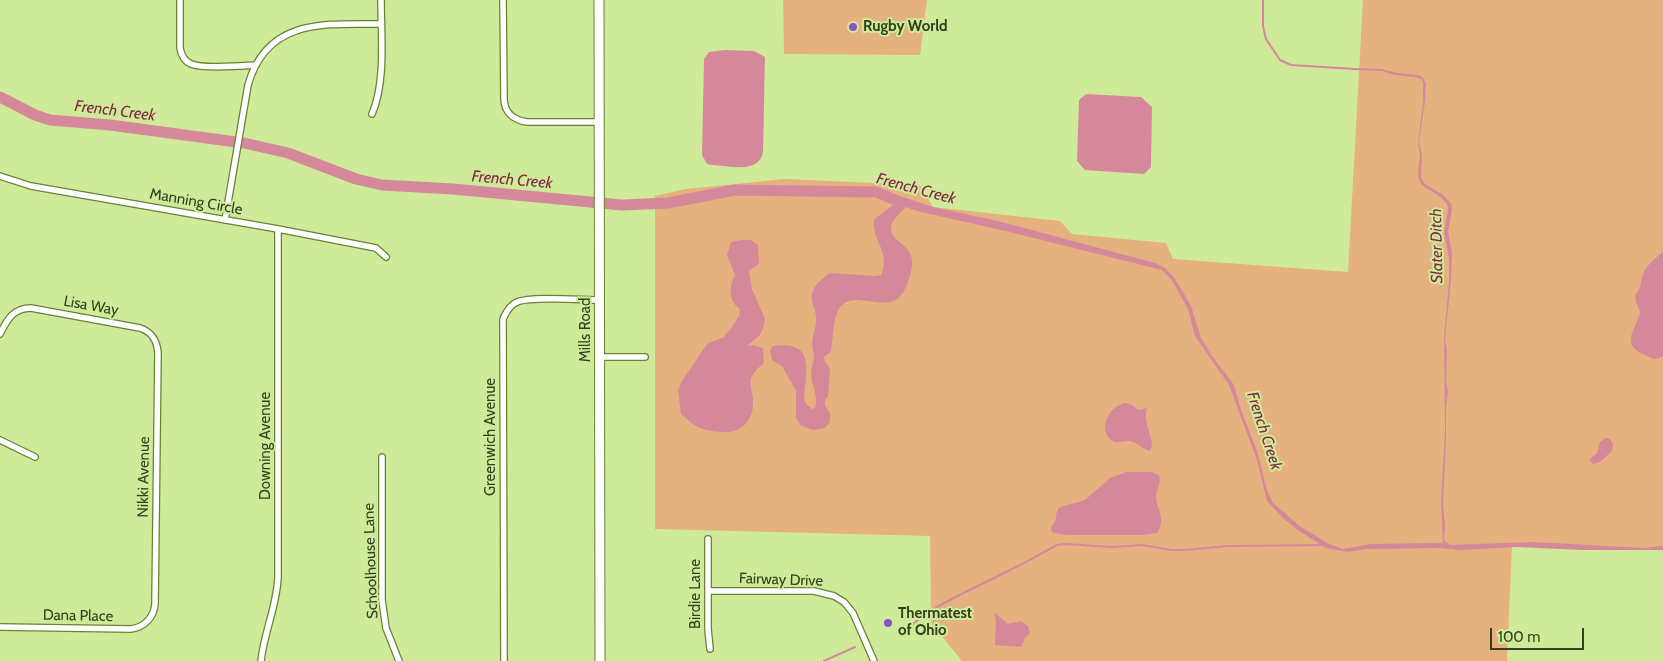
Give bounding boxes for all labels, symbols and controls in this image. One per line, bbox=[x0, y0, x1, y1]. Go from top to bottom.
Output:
place label: Rugby World bbox=[863, 18, 948, 36]
marker: Rugby World bbox=[847, 21, 859, 33]
water label: French Creek bbox=[74, 97, 156, 125]
water label: French Creek bbox=[471, 167, 553, 193]
water label: French Creek bbox=[874, 169, 958, 209]
street label: Manning Circle bbox=[148, 185, 244, 219]
water label: Slater Ditch bbox=[1427, 208, 1447, 284]
street label: Lisa Way bbox=[62, 292, 120, 320]
street label: Mills Road bbox=[577, 298, 595, 362]
street label: Greenwich Avenue bbox=[482, 378, 500, 496]
water label: French Creek bbox=[1242, 389, 1286, 473]
street label: Downing Avenue bbox=[257, 392, 275, 500]
street label: Nikki Avenue bbox=[134, 436, 154, 518]
street label: Schoolhouse Lane bbox=[360, 503, 382, 619]
street label: Birdie Lane bbox=[687, 559, 705, 629]
street label: Fairway Drive bbox=[739, 570, 823, 590]
place label: Thermatest of Ohio bbox=[898, 605, 972, 640]
street label: Dana Place bbox=[43, 606, 113, 626]
marker: Thermatest of Ohio bbox=[882, 617, 894, 629]
scale bar bbox=[1493, 618, 1587, 650]
text: 100 m bbox=[1498, 628, 1540, 646]

